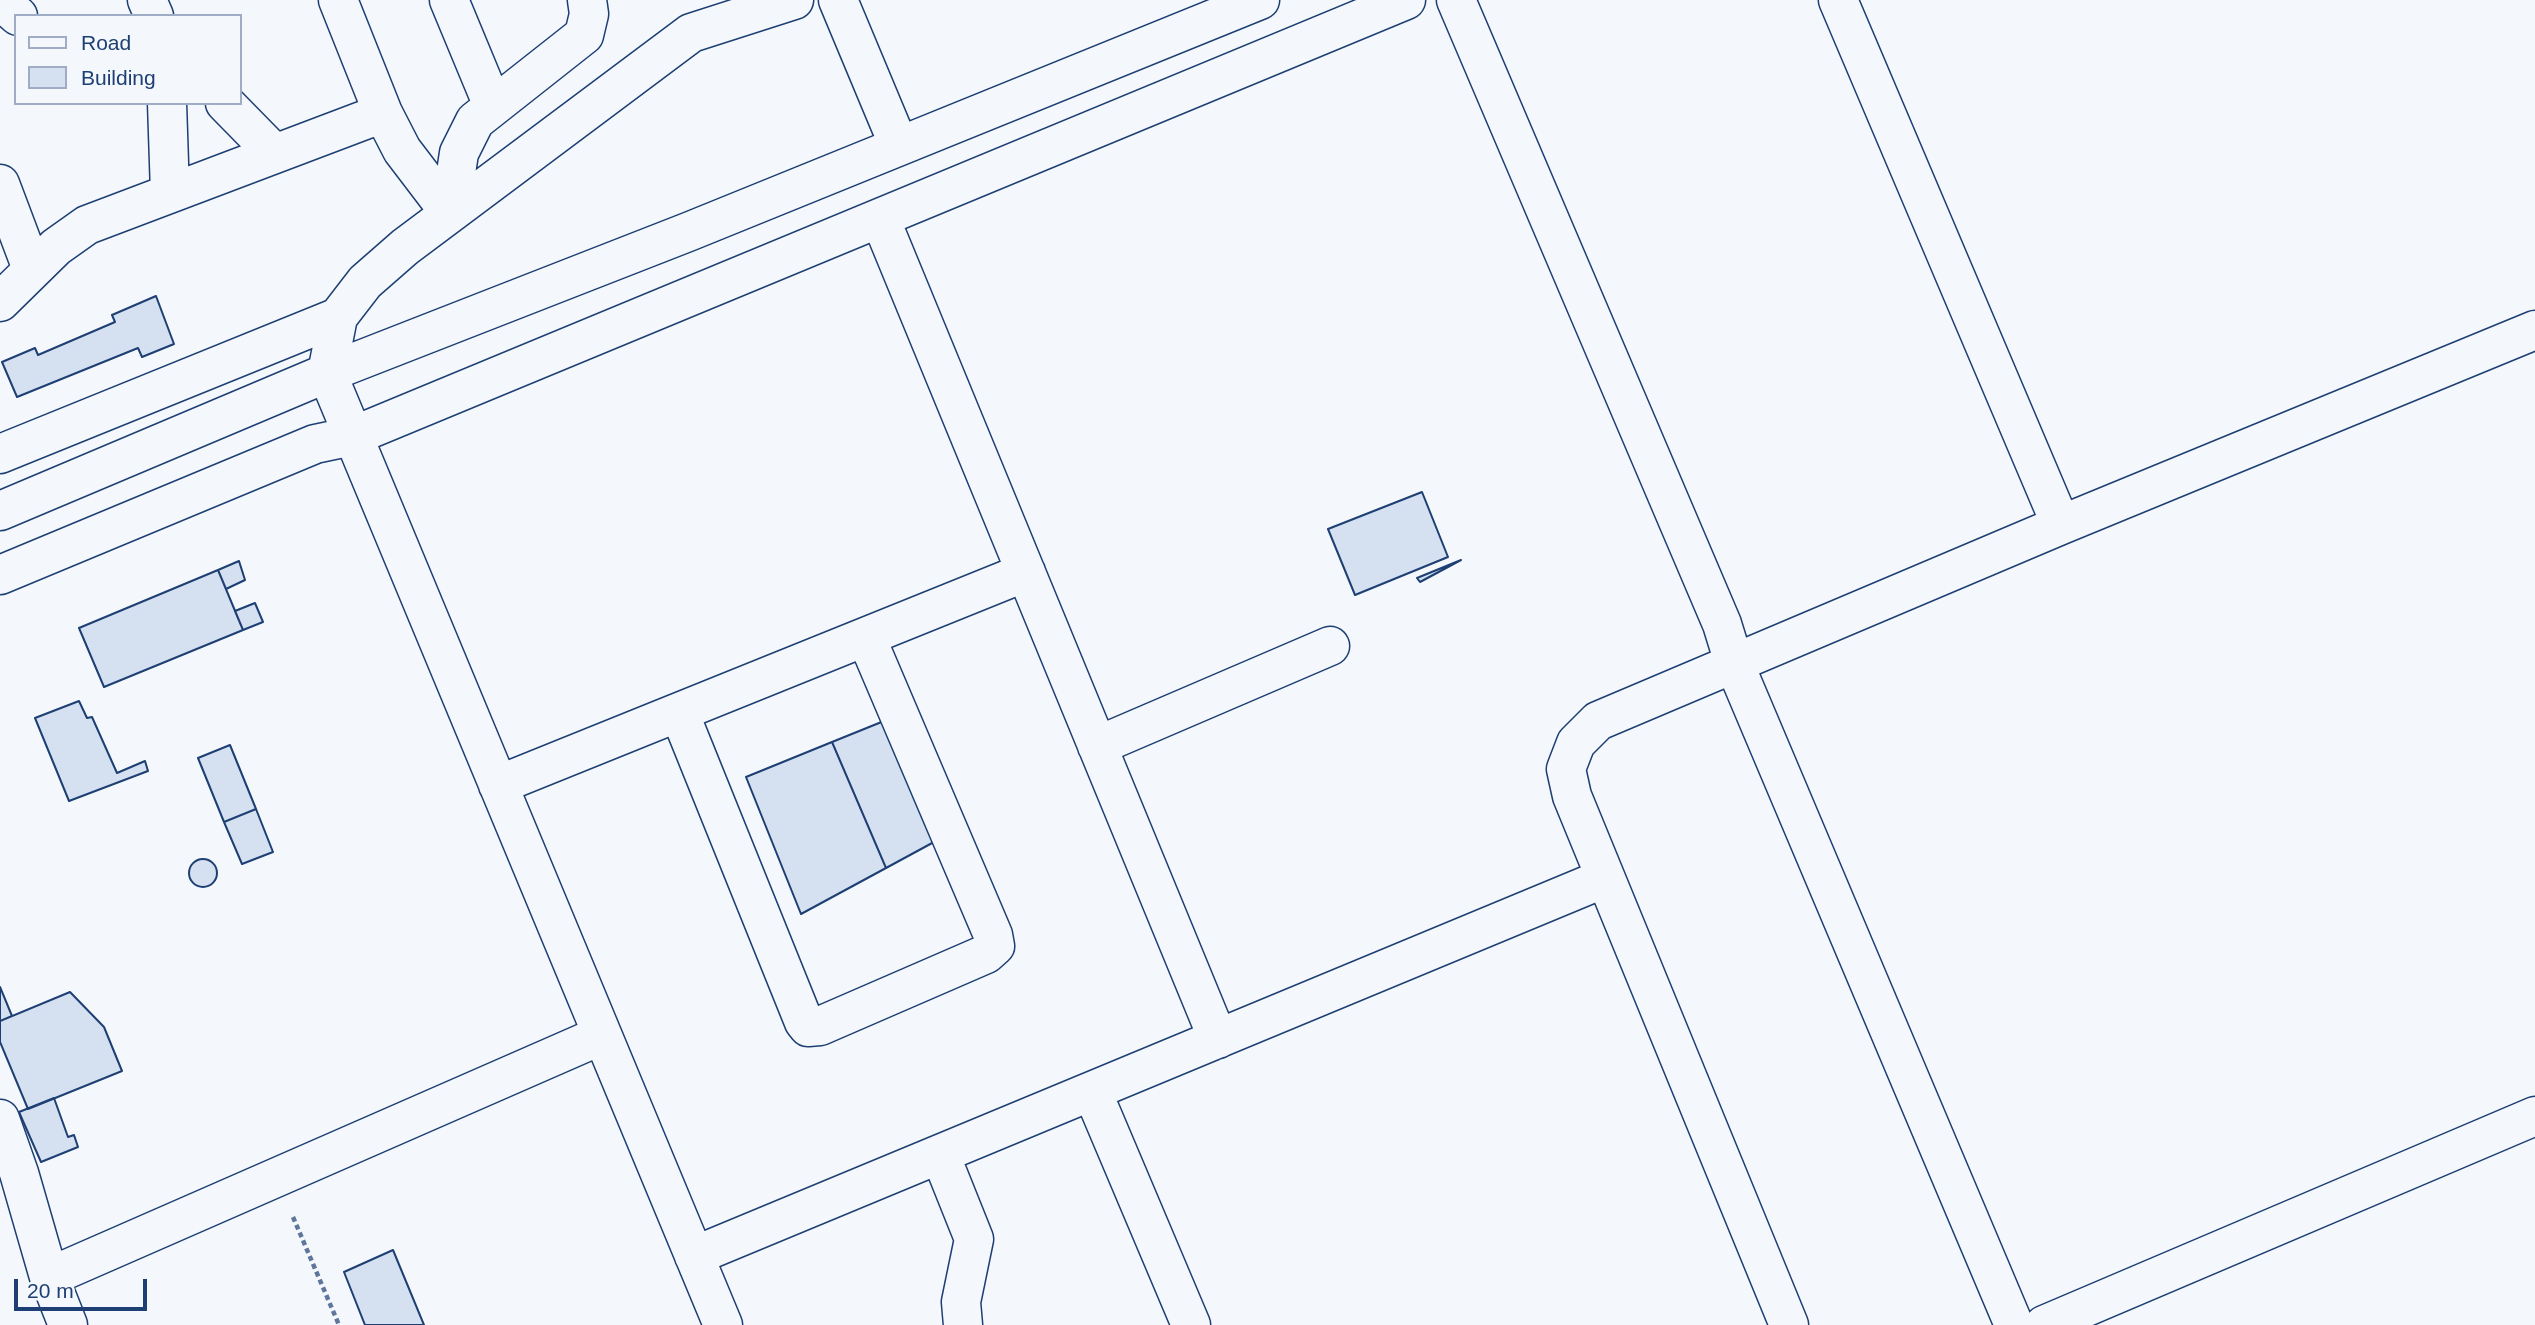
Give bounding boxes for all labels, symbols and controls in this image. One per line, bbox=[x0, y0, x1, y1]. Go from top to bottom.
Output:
legend bbox=[14, 14, 242, 105]
text: Road bbox=[81, 31, 131, 54]
text: Building bbox=[81, 66, 156, 89]
scale bar bbox=[18, 1266, 150, 1310]
text: 20 m bbox=[27, 1279, 74, 1302]

